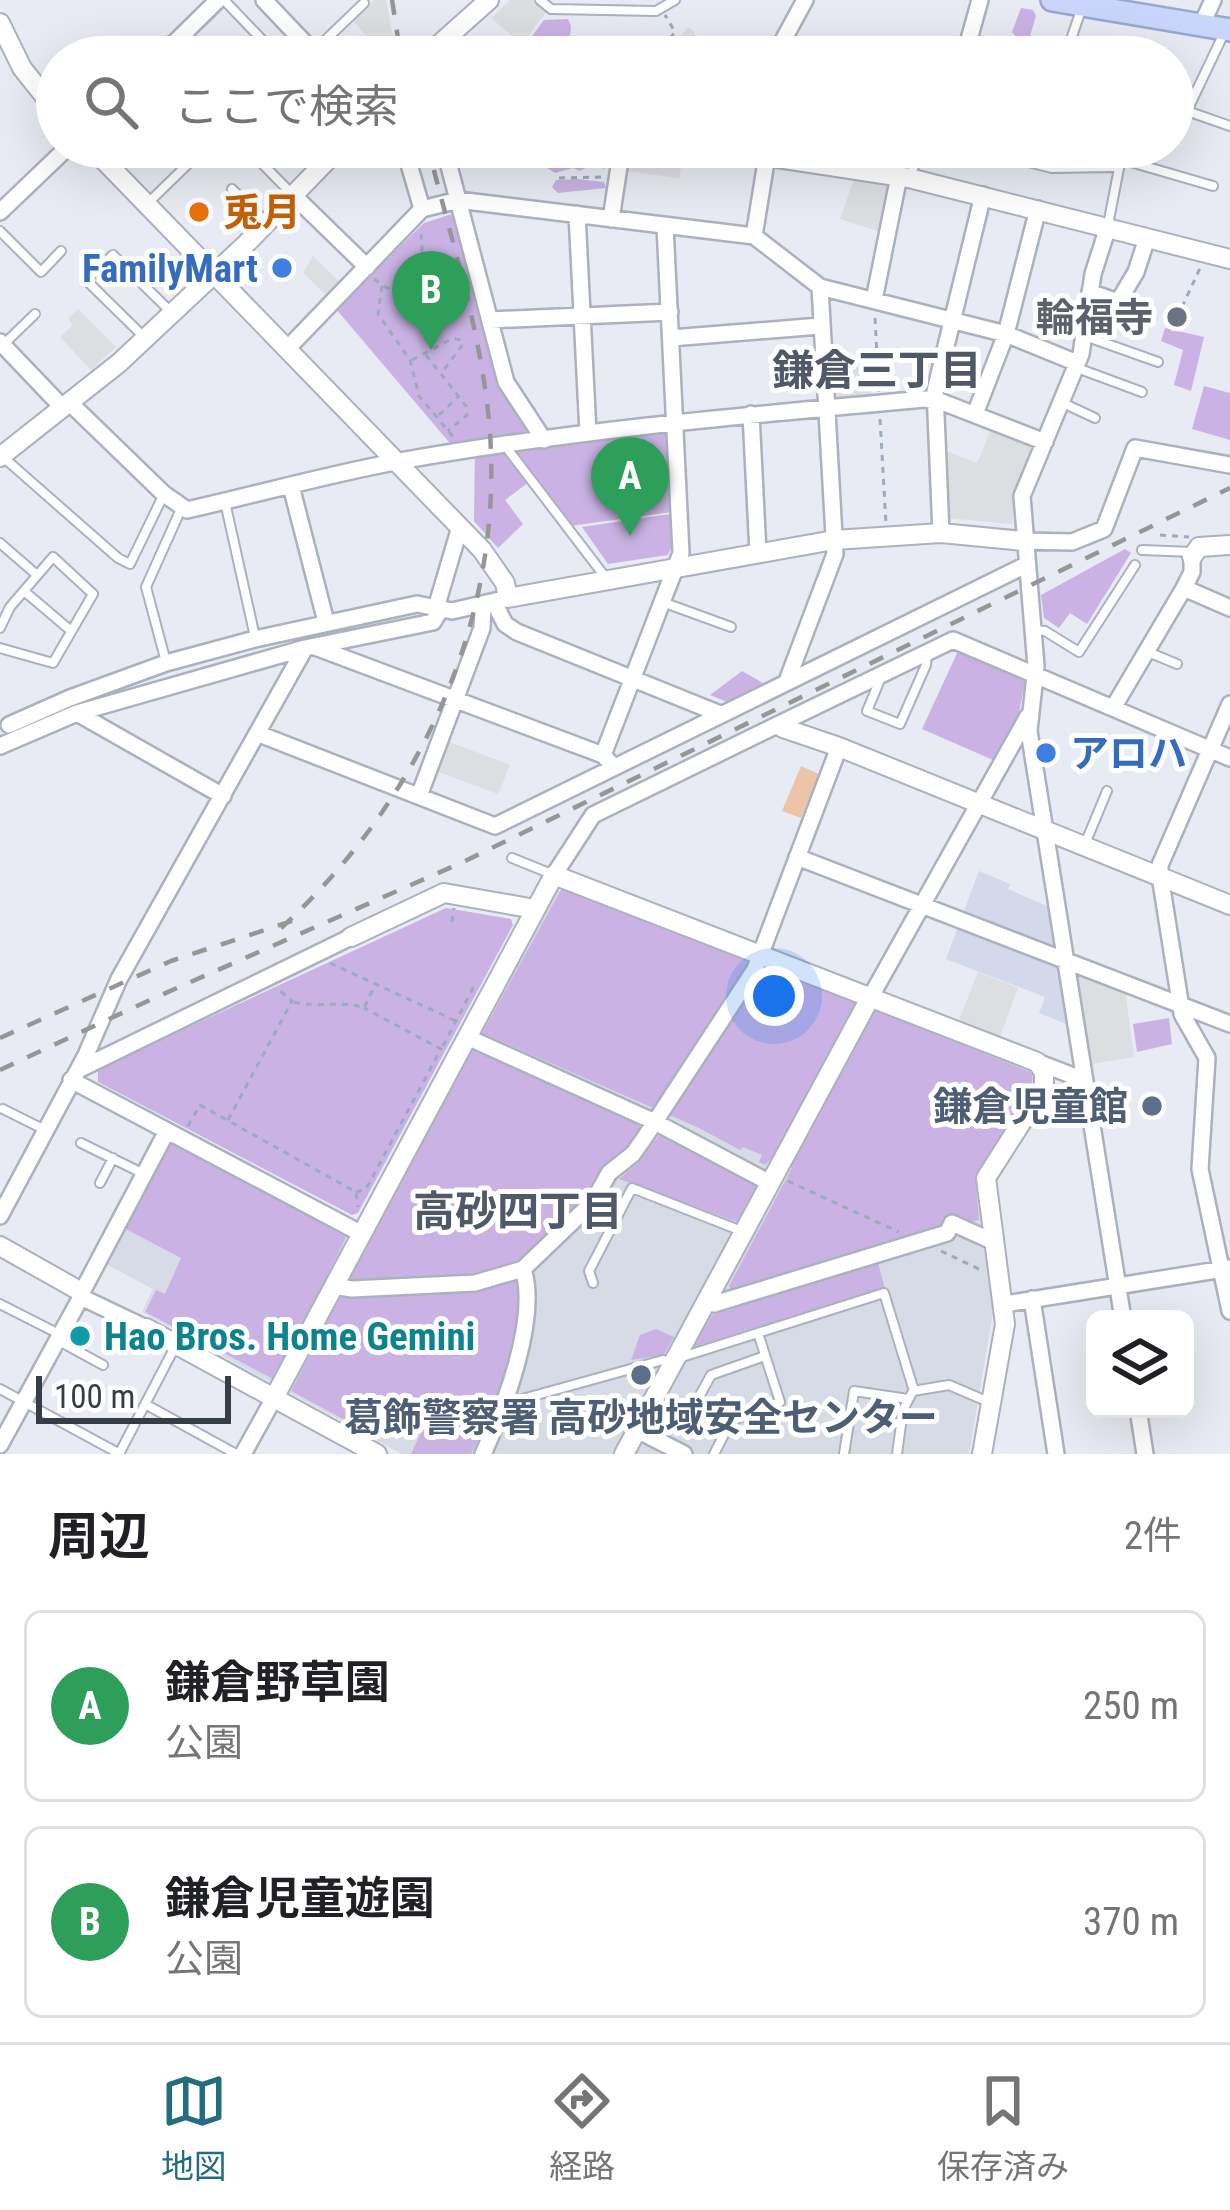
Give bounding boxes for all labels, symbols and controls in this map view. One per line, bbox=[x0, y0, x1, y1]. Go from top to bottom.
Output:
search box bbox=[36, 36, 1194, 168]
icon: search bbox=[78, 69, 144, 135]
text: ここで検索 bbox=[174, 80, 399, 133]
place label: 兎月 bbox=[223, 190, 301, 236]
marker: 兎月 bbox=[186, 199, 212, 225]
place label: FamilyMart bbox=[82, 246, 258, 292]
pin: B bbox=[392, 251, 470, 350]
marker: FamilyMart bbox=[269, 255, 295, 281]
place label: 輪福寺 bbox=[1036, 295, 1153, 341]
marker: 輪福寺 bbox=[1164, 304, 1190, 330]
district label: 鎌倉三丁目 bbox=[772, 346, 982, 395]
pin: A bbox=[591, 437, 669, 536]
place label: アロハ bbox=[1070, 731, 1187, 777]
marker: アロハ bbox=[1033, 740, 1059, 766]
your location bbox=[744, 966, 804, 1026]
place label: 鎌倉児童館 bbox=[933, 1084, 1128, 1130]
marker: 鎌倉児童館 bbox=[1139, 1093, 1165, 1119]
district label: 高砂四丁目 bbox=[413, 1187, 623, 1236]
map controls bbox=[1086, 1310, 1194, 1418]
button: layers bbox=[1086, 1310, 1194, 1418]
place label: Hao Bros. Home Gemini bbox=[104, 1314, 475, 1360]
marker: Hao Bros. Home Gemini bbox=[67, 1323, 93, 1349]
marker: 葛飾警察署 高砂地域安全センター bbox=[628, 1362, 654, 1388]
scale bar bbox=[36, 1370, 231, 1423]
text: 100 m bbox=[54, 1377, 135, 1416]
place label: 葛飾警察署 高砂地域安全センター bbox=[344, 1395, 938, 1441]
text: 周辺 bbox=[48, 1507, 150, 1566]
text: 2件 bbox=[1124, 1513, 1182, 1559]
text: 鎌倉野草園 bbox=[165, 1656, 390, 1709]
text: A bbox=[78, 1683, 102, 1729]
text: 250 m bbox=[1083, 1683, 1179, 1729]
text: 公園 bbox=[165, 1720, 243, 1766]
text: 鎌倉児童遊園 bbox=[165, 1872, 435, 1925]
text: B bbox=[79, 1899, 101, 1945]
text: 370 m bbox=[1083, 1899, 1179, 1945]
text: 公園 bbox=[165, 1936, 243, 1982]
tab: 地図 bbox=[161, 2068, 227, 2188]
tab: 経路 bbox=[549, 2068, 615, 2188]
tab: 保存済み bbox=[937, 2068, 1069, 2188]

